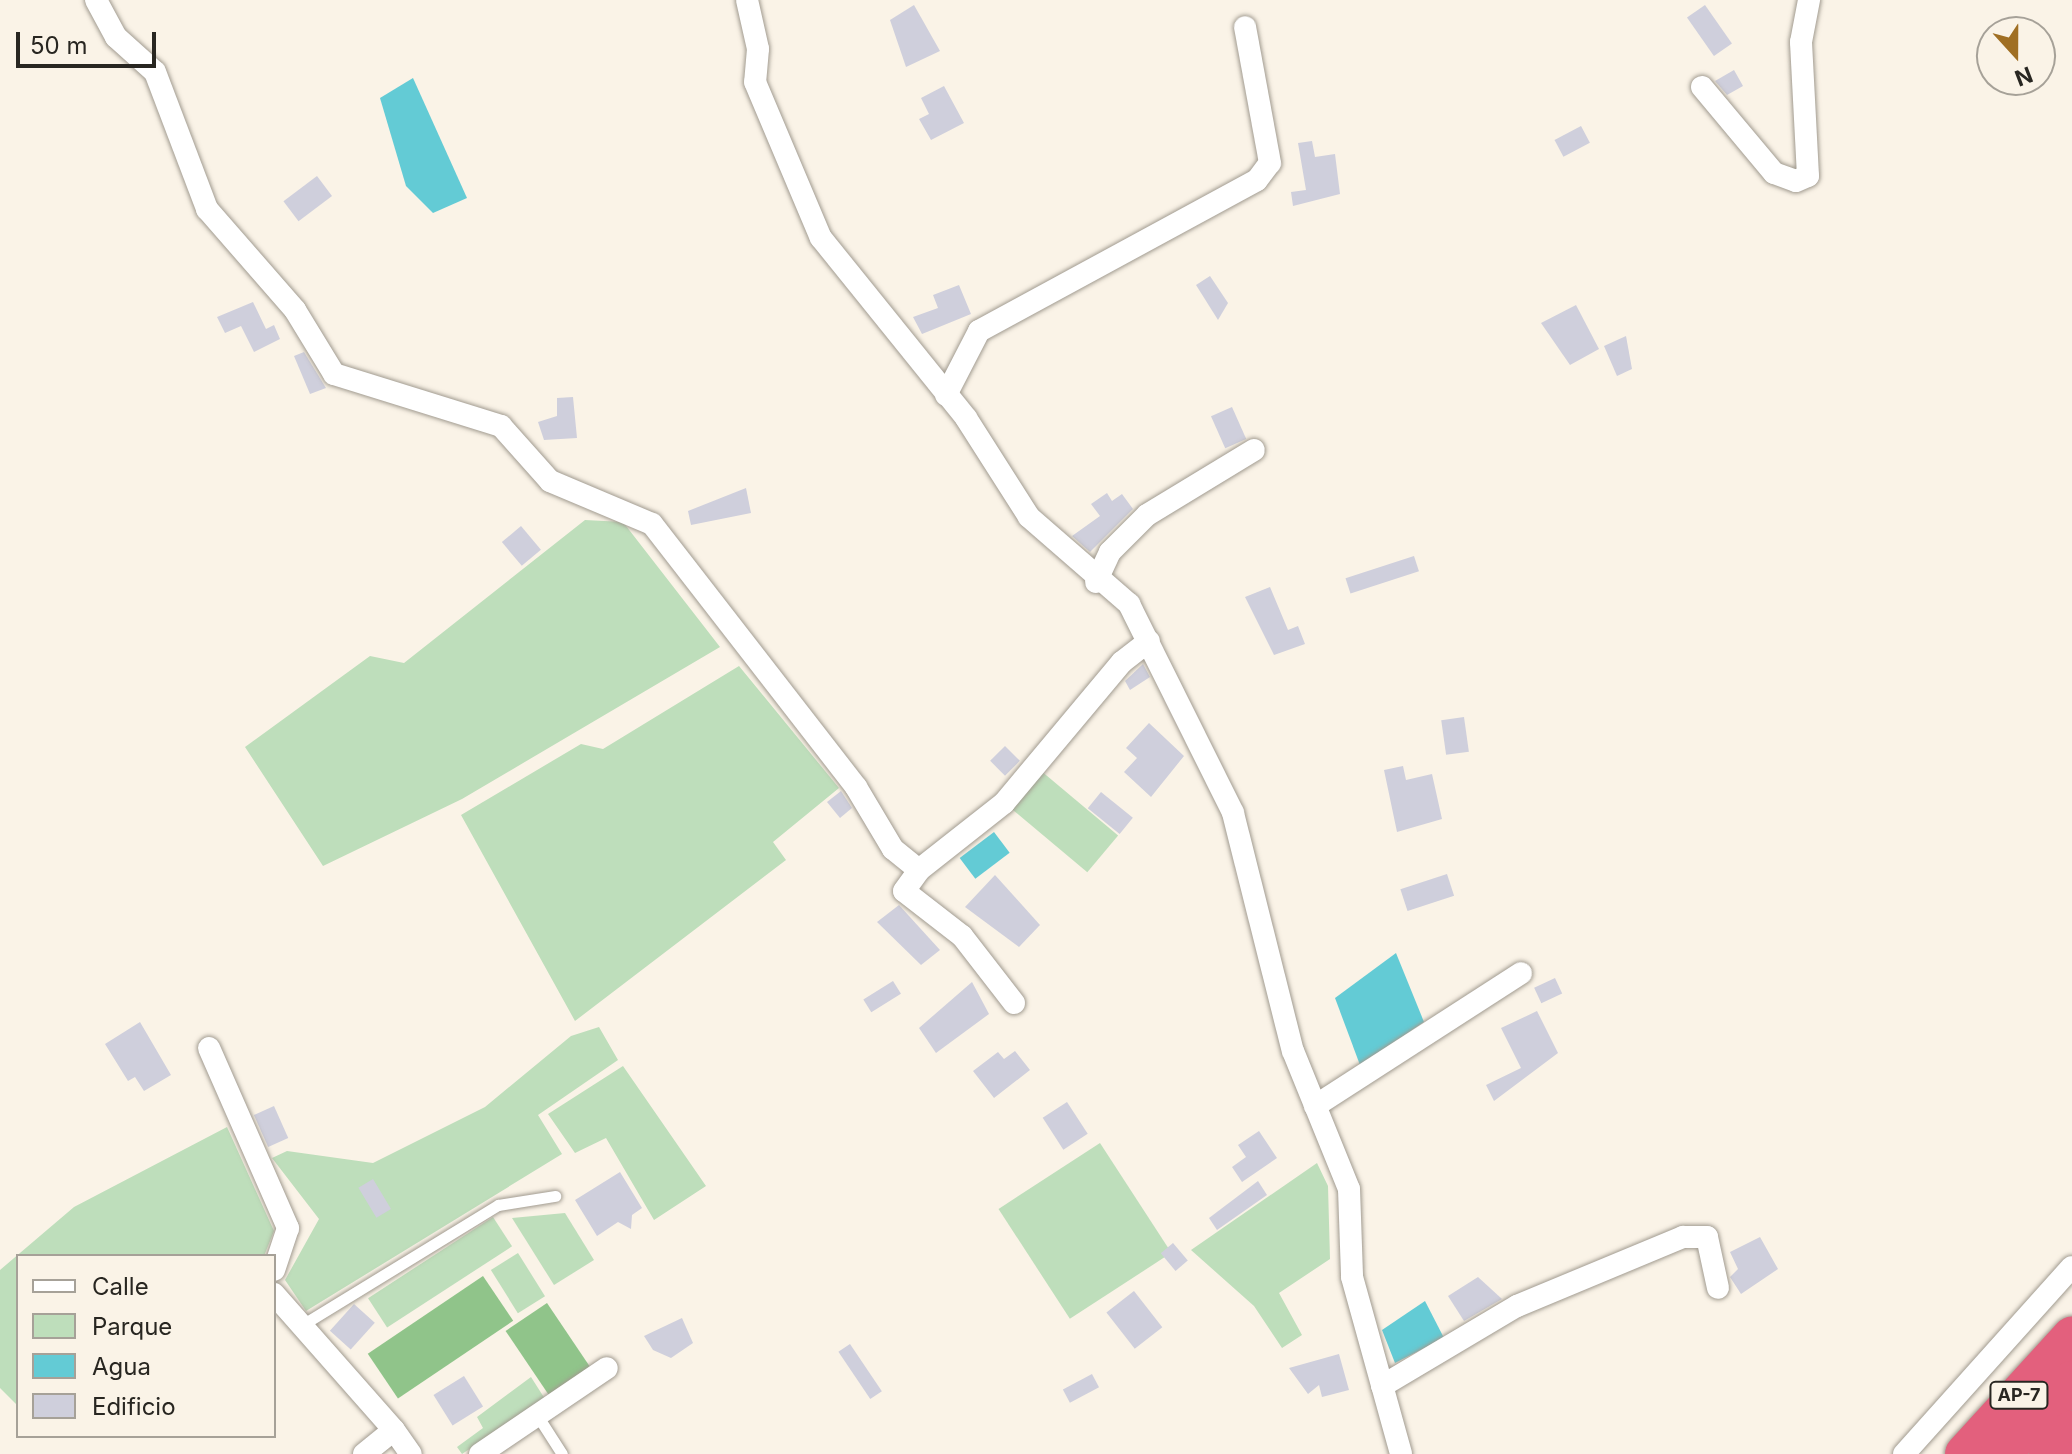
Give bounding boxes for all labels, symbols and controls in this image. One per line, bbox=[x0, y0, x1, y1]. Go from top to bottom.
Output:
scale bar bbox=[20, 16, 160, 66]
north arrow bbox=[1976, 16, 2056, 96]
text: 50 m bbox=[30, 31, 88, 60]
text: N bbox=[2011, 61, 2036, 92]
legend bbox=[16, 1254, 276, 1438]
text: Calle bbox=[92, 1272, 149, 1301]
text: Parque bbox=[92, 1312, 172, 1341]
text: Agua bbox=[92, 1352, 151, 1381]
road number: AP-7 bbox=[1989, 1381, 2049, 1409]
text: Edificio bbox=[92, 1392, 176, 1421]

